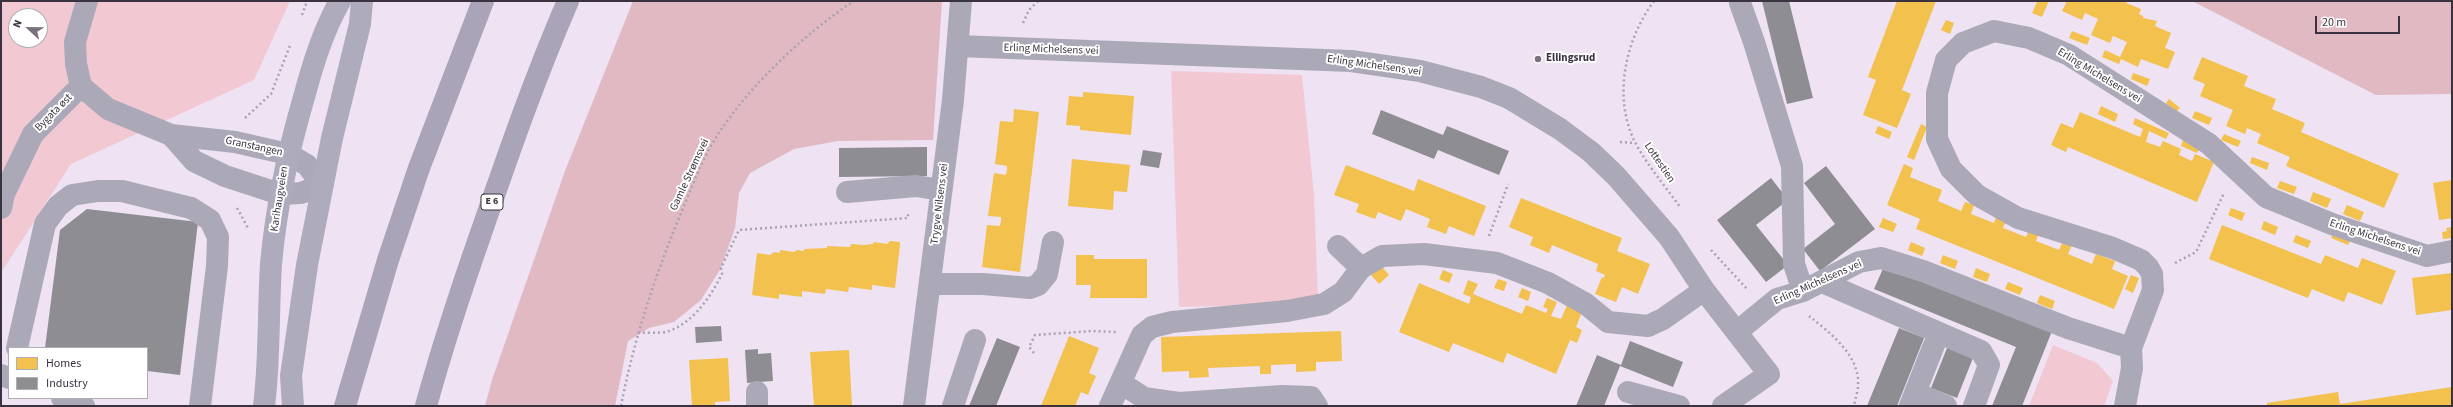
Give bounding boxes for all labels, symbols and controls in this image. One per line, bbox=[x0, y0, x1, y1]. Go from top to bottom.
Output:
north arrow bbox=[8, 8, 48, 48]
scale bar bbox=[2317, 8, 2402, 34]
text: 20 m bbox=[2322, 14, 2346, 31]
text: N bbox=[9, 17, 26, 30]
street label: Erling Michelsens vei bbox=[1003, 42, 1099, 58]
street label: Erling Michelsens vei bbox=[2055, 46, 2143, 106]
place label: Ellingsrud bbox=[1546, 52, 1595, 66]
street label: Erling Michelsens vei bbox=[1326, 53, 1422, 79]
marker: Ellingsrud bbox=[1533, 54, 1543, 64]
street label: Bygata øst bbox=[33, 92, 75, 134]
street label: Granstangen bbox=[224, 134, 284, 160]
street label: Gamle Strømsvei bbox=[668, 137, 712, 213]
street label: Lottestien bbox=[1641, 140, 1677, 186]
street label: Trygve Nilsens vei bbox=[928, 163, 952, 245]
street label: Karihaugveien bbox=[268, 165, 292, 233]
road number: E 6 bbox=[481, 194, 503, 210]
street label: Erling Michelsens vei bbox=[2328, 217, 2422, 259]
street label: Erling Michelsens vei bbox=[1772, 258, 1864, 308]
legend bbox=[8, 347, 148, 399]
text: Homes bbox=[46, 355, 81, 372]
text: Industry bbox=[46, 375, 88, 392]

